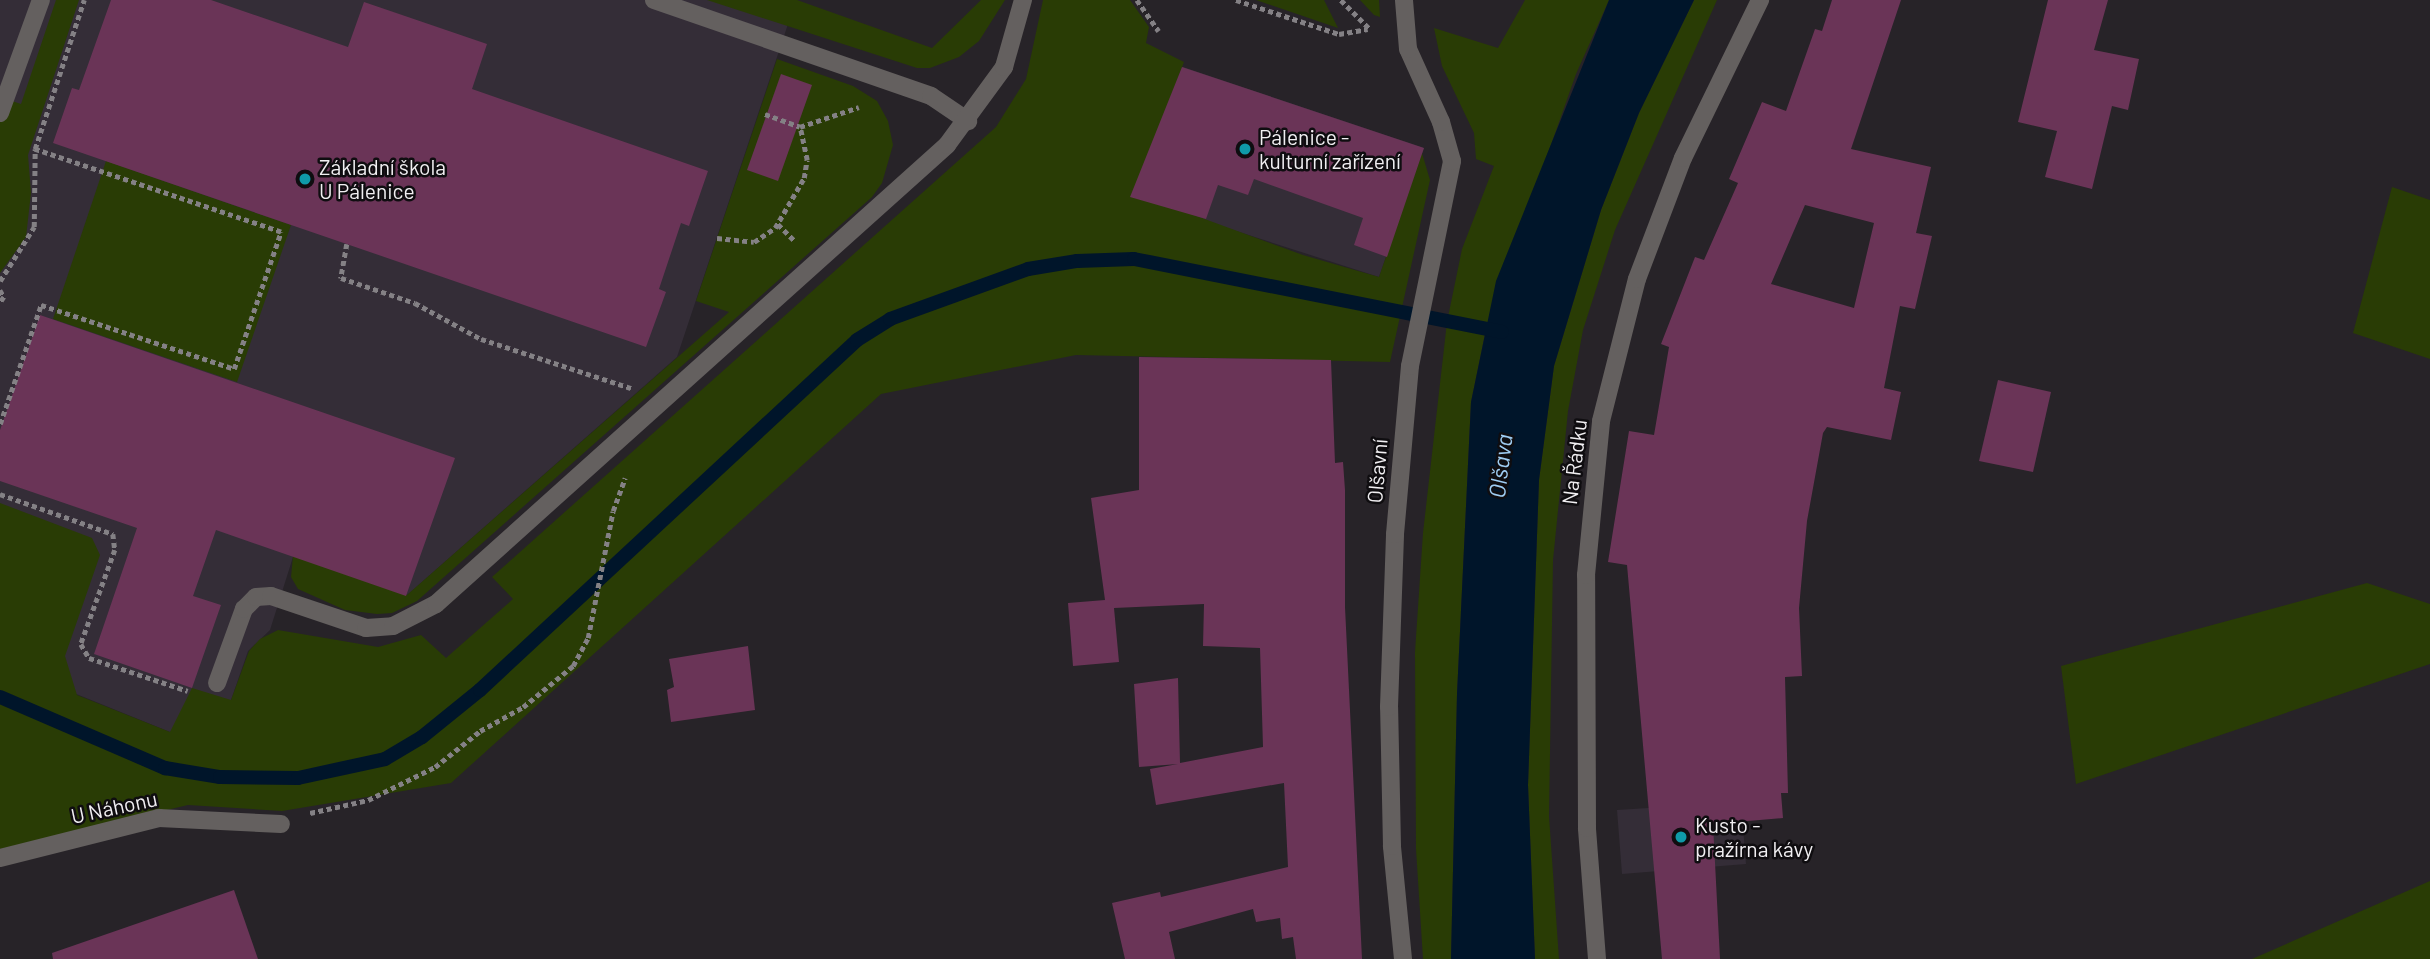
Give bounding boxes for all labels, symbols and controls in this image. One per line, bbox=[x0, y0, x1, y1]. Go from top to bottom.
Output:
place label: Pálenice - kulturní zařízení bbox=[1259, 124, 1401, 174]
marker: Pálenice - kulturní zařízení bbox=[1237, 141, 1253, 157]
place label: Základní škola U Pálenice bbox=[319, 154, 446, 204]
marker: Základní škola U Pálenice bbox=[297, 171, 313, 187]
street label: Na Řádku bbox=[1556, 418, 1592, 506]
water label: Olšava bbox=[1482, 432, 1518, 500]
street label: Olšavní bbox=[1362, 438, 1392, 504]
street label: U Náhonu bbox=[68, 786, 160, 828]
place label: Kusto - pražírna kávy bbox=[1695, 812, 1813, 862]
marker: Kusto - pražírna kávy bbox=[1673, 829, 1689, 845]

